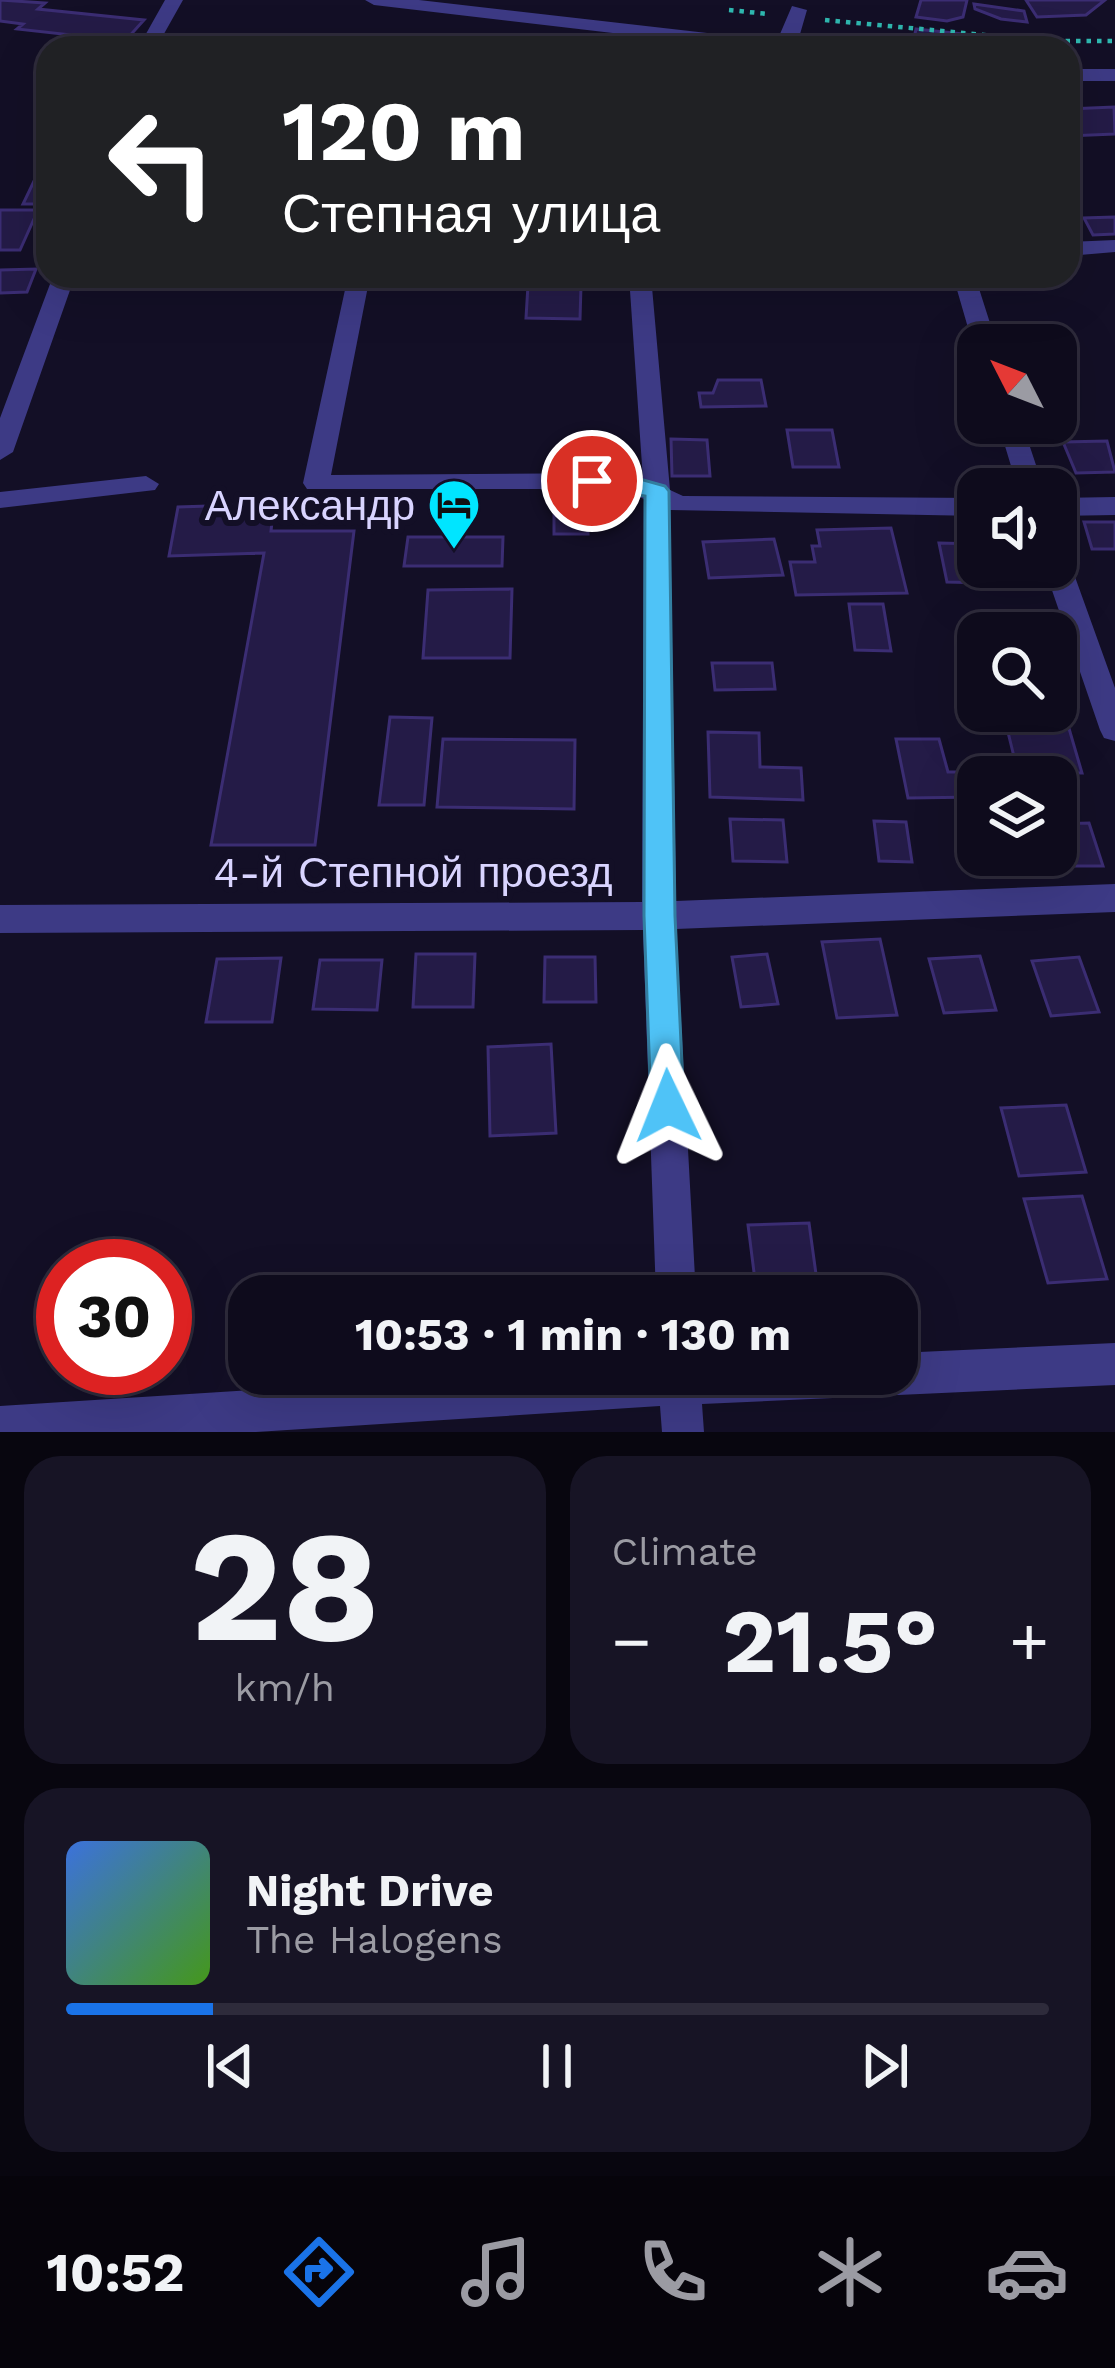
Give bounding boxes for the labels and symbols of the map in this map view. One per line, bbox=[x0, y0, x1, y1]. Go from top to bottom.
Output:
north arrow bbox=[957, 324, 1077, 444]
pin bbox=[541, 430, 643, 532]
hotel icon: Александр bbox=[426, 477, 482, 551]
place label: Александр bbox=[205, 481, 415, 530]
street label: 4-й Степной проезд bbox=[213, 848, 613, 897]
position arrow bbox=[605, 1043, 731, 1169]
speed limit sign: 30 bbox=[36, 1239, 192, 1395]

